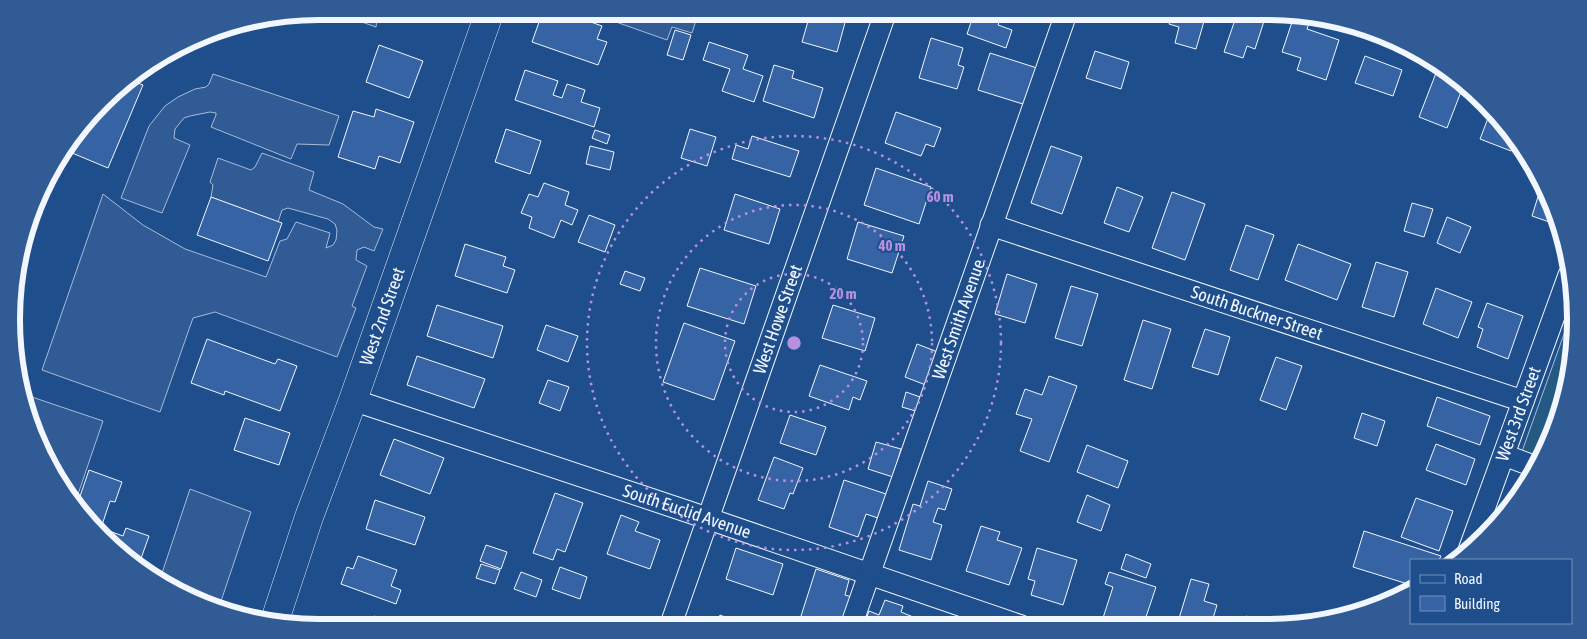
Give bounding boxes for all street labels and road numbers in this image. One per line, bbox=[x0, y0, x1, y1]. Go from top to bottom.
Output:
street label: West Smith Avenue bbox=[927, 256, 989, 382]
street label: West Howe Street bbox=[749, 262, 806, 377]
street label: West 2nd Street bbox=[355, 265, 409, 368]
street label: South Buckner Street bbox=[1189, 281, 1325, 344]
street label: West 3rd Street bbox=[1491, 364, 1545, 464]
street label: South Euclid Avenue bbox=[620, 480, 754, 543]

